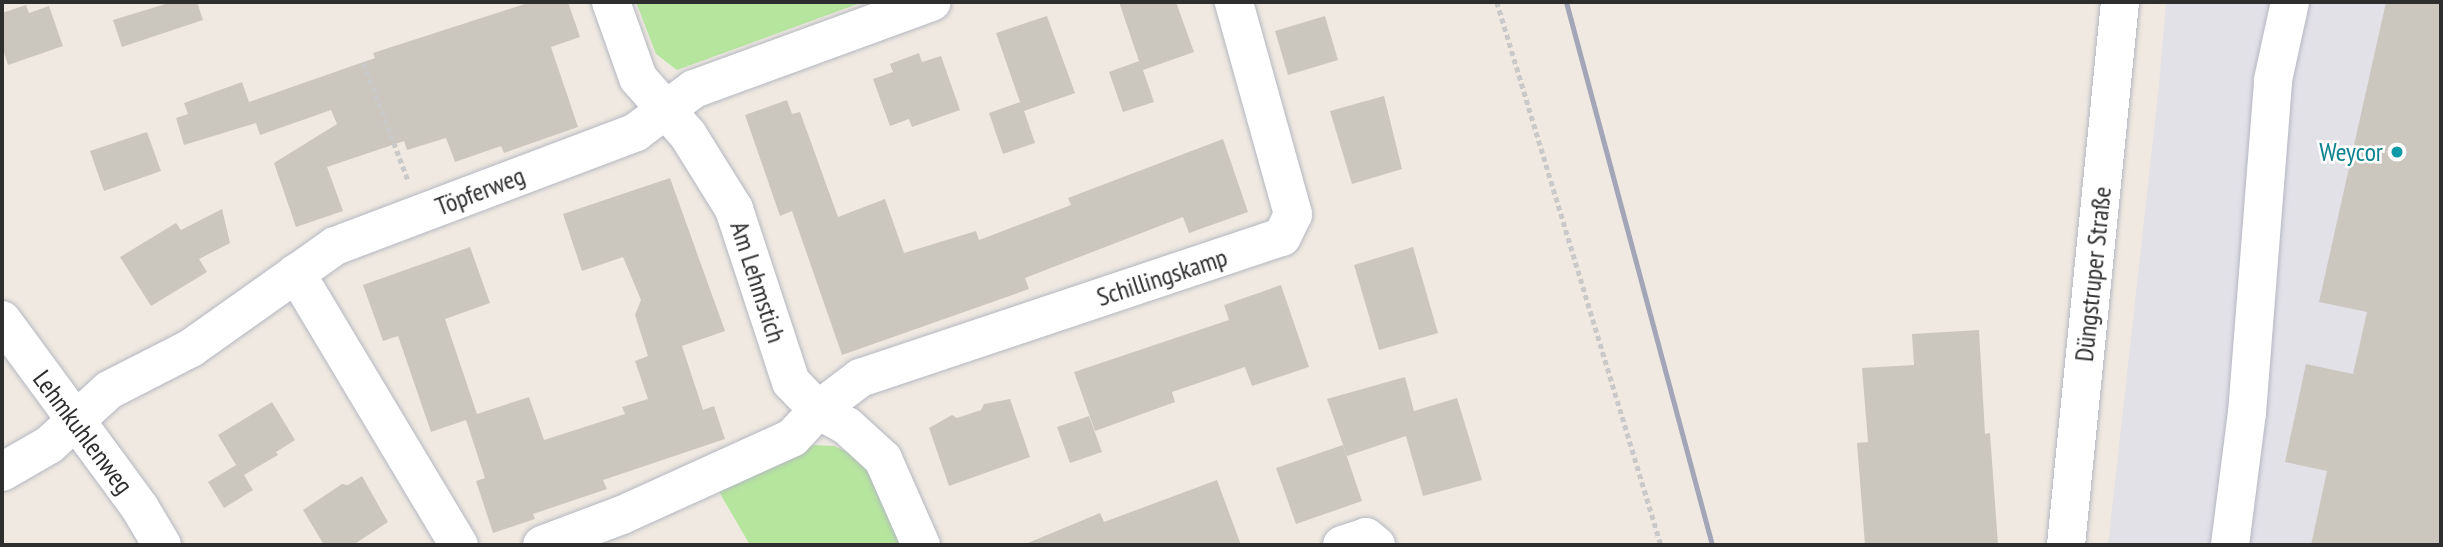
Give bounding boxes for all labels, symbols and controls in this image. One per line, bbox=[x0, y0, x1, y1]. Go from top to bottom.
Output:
place label: Weycor bbox=[2319, 136, 2383, 168]
marker: Weycor bbox=[2389, 144, 2405, 160]
street label: Töpferweg bbox=[431, 160, 529, 222]
street label: Düngstruper Straße bbox=[2068, 185, 2118, 363]
street label: Am Lehmstich bbox=[724, 217, 792, 347]
street label: Schillingskamp bbox=[1093, 241, 1231, 313]
street label: Lehmkuhlenweg bbox=[26, 364, 140, 500]

